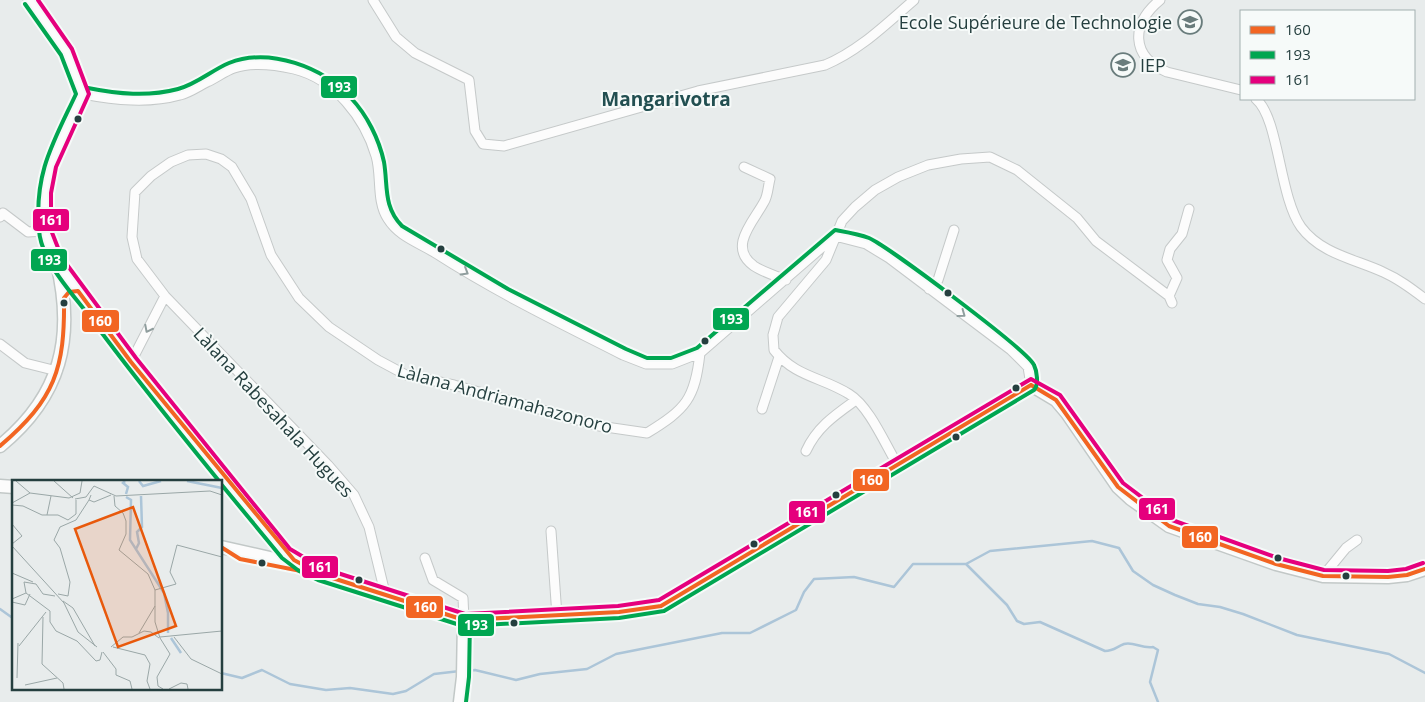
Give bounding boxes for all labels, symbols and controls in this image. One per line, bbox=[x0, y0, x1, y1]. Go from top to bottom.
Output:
school or university icon: Ecole Supérieure de Technologie bbox=[1177, 9, 1203, 35]
place label: Ecole Supérieure de Technologie bbox=[899, 10, 1172, 34]
legend bbox=[1240, 10, 1415, 100]
text: 160 bbox=[1285, 19, 1311, 39]
text: 193 bbox=[1285, 44, 1311, 64]
school or university icon: IEP bbox=[1110, 52, 1136, 78]
place label: IEP bbox=[1140, 53, 1166, 77]
text: 161 bbox=[1285, 69, 1311, 89]
line badge: 193 bbox=[320, 75, 358, 99]
text: 193 bbox=[327, 77, 351, 96]
district label: Mangarivotra bbox=[601, 86, 731, 112]
unlabelled marker bbox=[73, 114, 83, 124]
line badge: 161 bbox=[32, 208, 70, 232]
text: 161 bbox=[39, 210, 63, 229]
unlabelled marker bbox=[436, 244, 446, 254]
line badge: 193 bbox=[30, 248, 68, 272]
text: 193 bbox=[37, 250, 61, 269]
one-way arrow bbox=[460, 266, 469, 276]
unlabelled marker bbox=[943, 288, 953, 298]
unlabelled marker bbox=[59, 298, 69, 308]
line badge: 193 bbox=[712, 307, 750, 331]
one-way arrow bbox=[956, 308, 965, 316]
line badge: 160 bbox=[81, 309, 120, 333]
text: 193 bbox=[719, 309, 743, 328]
text: 160 bbox=[88, 311, 112, 330]
street label: Làlana Rabesahala Hugues bbox=[189, 322, 359, 502]
one-way arrow bbox=[144, 324, 154, 333]
unlabelled marker bbox=[700, 336, 710, 346]
street label: Làlana Andriamahazonoro bbox=[395, 358, 615, 438]
unlabelled marker bbox=[1011, 383, 1021, 393]
unlabelled marker bbox=[951, 432, 961, 442]
line badge: 160 bbox=[852, 468, 890, 492]
text: 160 bbox=[859, 470, 883, 489]
inset map bbox=[12, 480, 222, 690]
unlabelled marker bbox=[831, 490, 841, 500]
line badge: 161 bbox=[1138, 497, 1176, 521]
text: 161 bbox=[1145, 499, 1169, 518]
line badge: 161 bbox=[788, 500, 826, 524]
text: 161 bbox=[795, 502, 819, 521]
line badge: 160 bbox=[1181, 525, 1219, 549]
text: 160 bbox=[1188, 527, 1212, 546]
unlabelled marker bbox=[749, 539, 759, 549]
unlabelled marker bbox=[1273, 553, 1283, 563]
line badge: 161 bbox=[301, 555, 339, 579]
text: 161 bbox=[308, 557, 332, 576]
unlabelled marker bbox=[257, 558, 267, 568]
unlabelled marker bbox=[1341, 571, 1351, 581]
unlabelled marker bbox=[354, 575, 364, 585]
line badge: 160 bbox=[405, 595, 444, 619]
text: 160 bbox=[413, 597, 437, 616]
line badge: 193 bbox=[457, 613, 495, 637]
text: 193 bbox=[464, 615, 488, 634]
unlabelled marker bbox=[509, 618, 519, 628]

